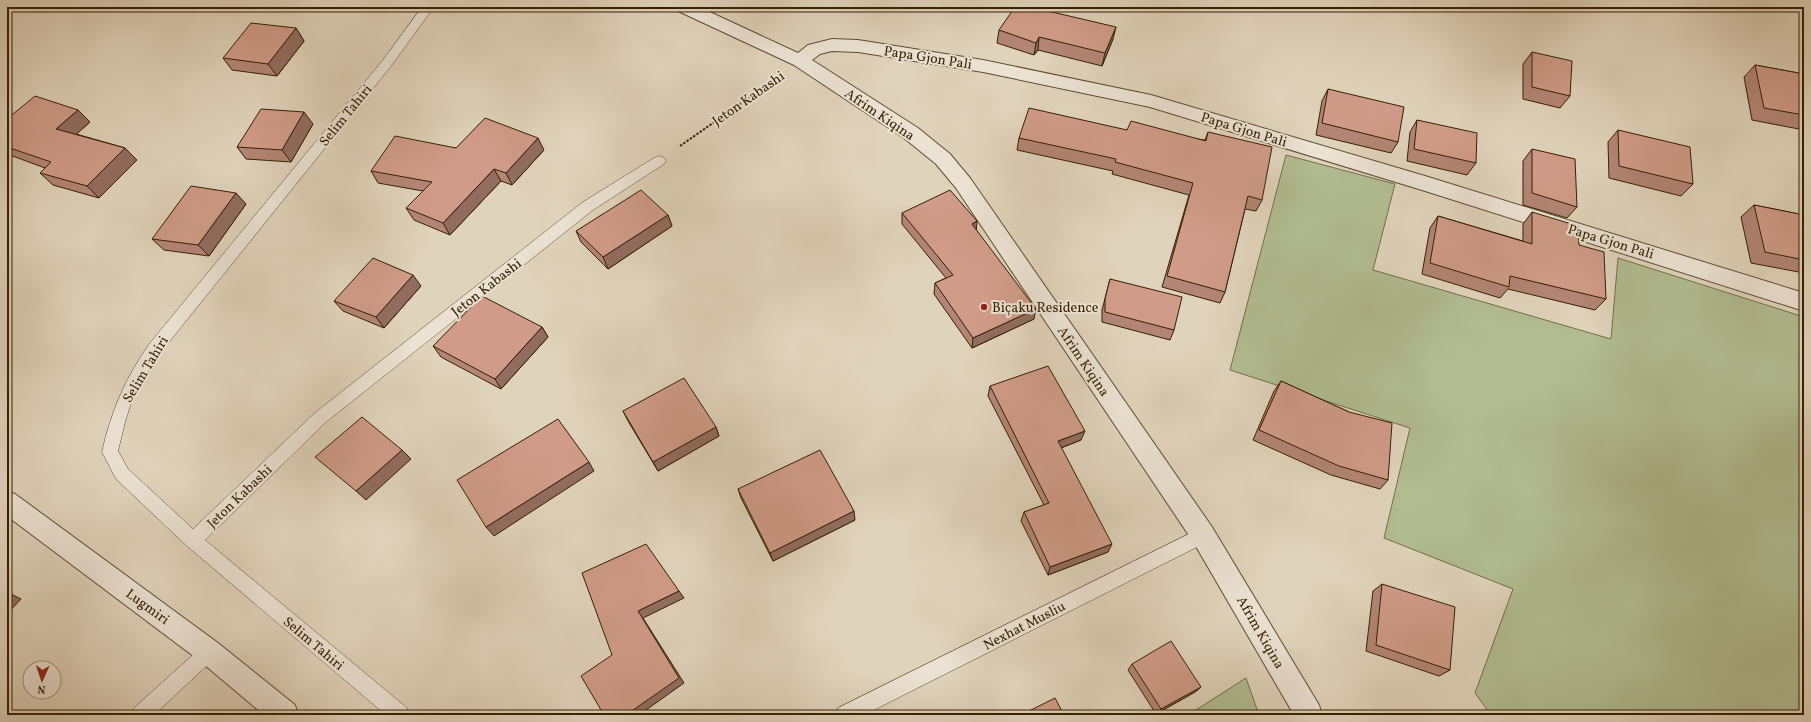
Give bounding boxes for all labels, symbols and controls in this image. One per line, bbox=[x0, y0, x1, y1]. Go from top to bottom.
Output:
street label: Papa Gjon Pali bbox=[882, 42, 973, 75]
street label: Jeton Kabashi bbox=[709, 67, 789, 131]
street label: Selim Tahiri bbox=[315, 81, 377, 151]
street label: Afrim Kiqina bbox=[840, 85, 918, 146]
street label: Papa Gjon Pali bbox=[1198, 108, 1289, 153]
street label: Papa Gjon Pali bbox=[1565, 220, 1656, 265]
street label: Jeton Kabashi bbox=[448, 255, 526, 322]
place label: Biçaku Residence bbox=[992, 299, 1099, 318]
marker: Biçaku Residence bbox=[979, 302, 989, 312]
street label: Afrim Kiqina bbox=[1052, 323, 1113, 401]
street label: Selim Tahiri bbox=[119, 333, 174, 407]
street label: Jeton Kabashi bbox=[203, 461, 277, 533]
street label: Lugmiri bbox=[121, 585, 173, 629]
street label: Afrim Kiqina bbox=[1231, 593, 1288, 673]
street label: Nexhat Musliu bbox=[980, 597, 1069, 655]
street label: Selim Tahiri bbox=[278, 613, 348, 675]
north arrow bbox=[22, 660, 62, 700]
text: N bbox=[37, 681, 46, 696]

